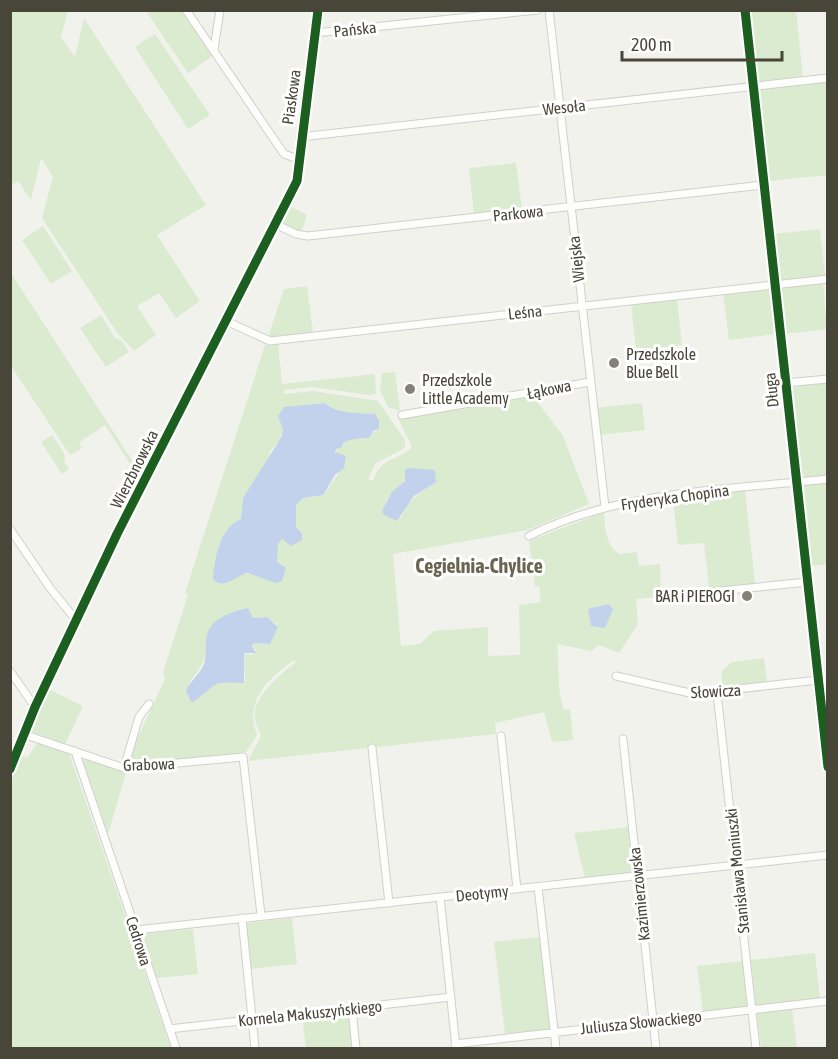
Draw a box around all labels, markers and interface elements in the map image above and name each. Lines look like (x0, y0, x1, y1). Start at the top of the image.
street label: Pańska (333, 18, 377, 40)
scale bar (622, 24, 782, 62)
text: 200 m (631, 34, 672, 55)
street label: Piaskowa (278, 68, 304, 126)
street label: Wesoła (542, 96, 586, 118)
street label: Parkowa (492, 201, 544, 225)
street label: Wiejska (565, 235, 588, 283)
street label: Leśna (507, 301, 543, 323)
place label: Przedszkole Blue Bell (626, 345, 696, 381)
marker: Przedszkole Blue Bell (607, 356, 621, 370)
place label: Przedszkole Little Academy (422, 371, 509, 408)
street label: Długa (760, 372, 783, 408)
street label: Łąkowa (525, 376, 573, 403)
marker: Przedszkole Little Academy (403, 382, 417, 396)
street label: Wierzbnowska (107, 427, 161, 511)
street label: Fryderyka Chopina (620, 480, 730, 514)
district label: Cegielnia-Chylice (415, 554, 543, 577)
place label: BAR i PIEROGI (655, 587, 735, 605)
marker: BAR i PIEROGI (740, 589, 754, 603)
street label: Słowicza (690, 681, 742, 701)
street label: Grabowa (123, 754, 175, 774)
street label: Stanisława Moniuszki (721, 808, 753, 934)
street label: Kazimierzowska (625, 846, 653, 942)
street label: Deotymy (455, 881, 510, 906)
street label: Cedrowa (123, 914, 155, 968)
street label: Kornela Makuszyńskiego (237, 996, 383, 1031)
street label: Juliusza Słowackiego (579, 1007, 703, 1038)

